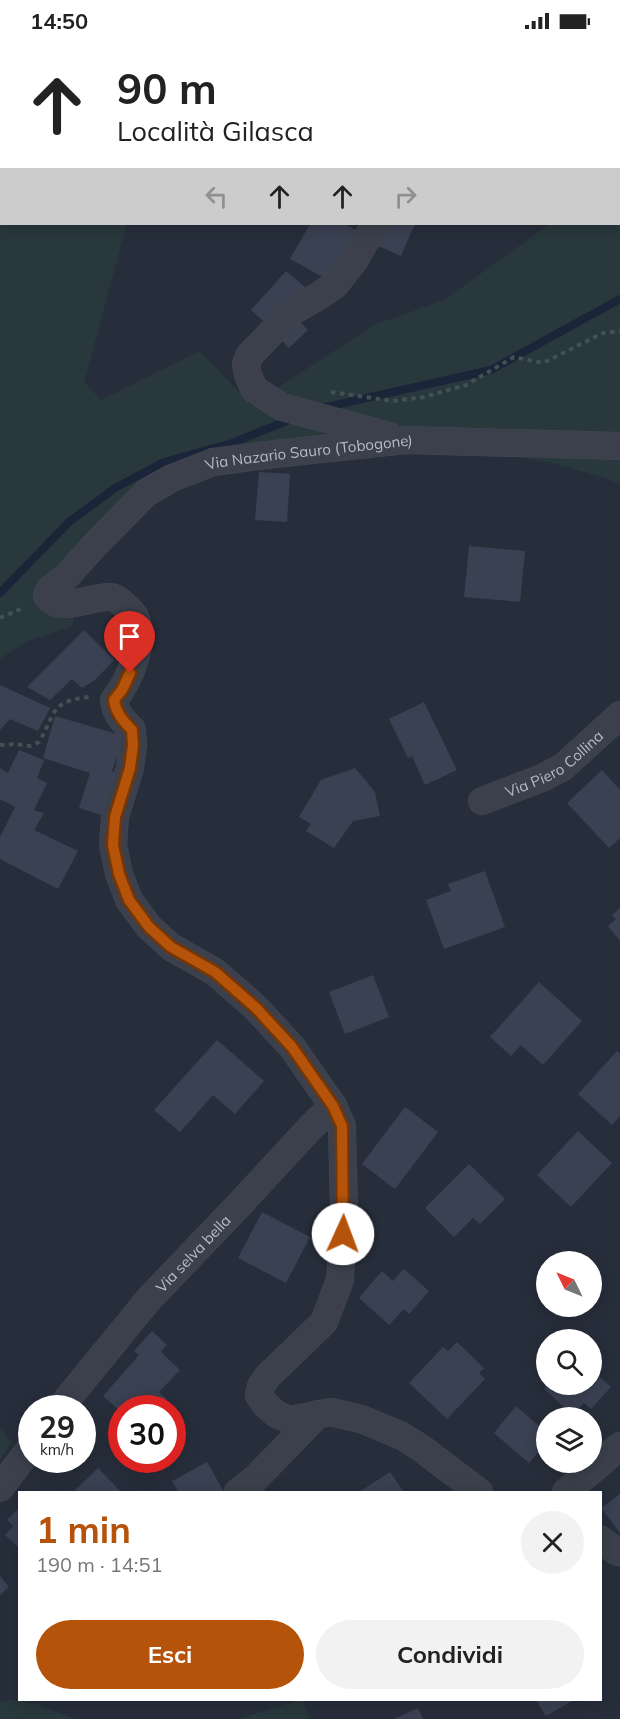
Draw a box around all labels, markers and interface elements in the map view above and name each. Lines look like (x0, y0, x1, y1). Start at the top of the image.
text: 14:50 (30, 7, 88, 35)
text: 90 m (117, 62, 217, 115)
icon: ahead (18, 66, 96, 144)
text: Località Gilasca (117, 114, 314, 148)
icon: left (200, 180, 233, 213)
icon: ahead (263, 180, 296, 213)
icon: ahead (326, 180, 359, 213)
icon: right (389, 180, 422, 213)
street label: Via Nazario Sauro (Tobogone) (202, 430, 413, 474)
pin (104, 611, 155, 673)
icon: arrive (113, 620, 146, 653)
street label: Via Piero Collina (502, 726, 607, 801)
position arrow (311, 1202, 375, 1266)
street label: Via selva bella (151, 1210, 234, 1296)
north arrow (536, 1251, 602, 1317)
map controls (536, 1251, 602, 1473)
button: search (536, 1329, 602, 1395)
speed limit sign: 30 (108, 1395, 186, 1473)
button: layers (536, 1407, 602, 1473)
text: 29 (39, 1408, 75, 1446)
text: km/h (40, 1440, 74, 1459)
text: 1 min (36, 1507, 131, 1552)
button: close (521, 1511, 584, 1574)
text: 190 m · 14:51 (36, 1552, 162, 1577)
button: Esci (36, 1620, 304, 1689)
button: Condividi (316, 1620, 584, 1689)

